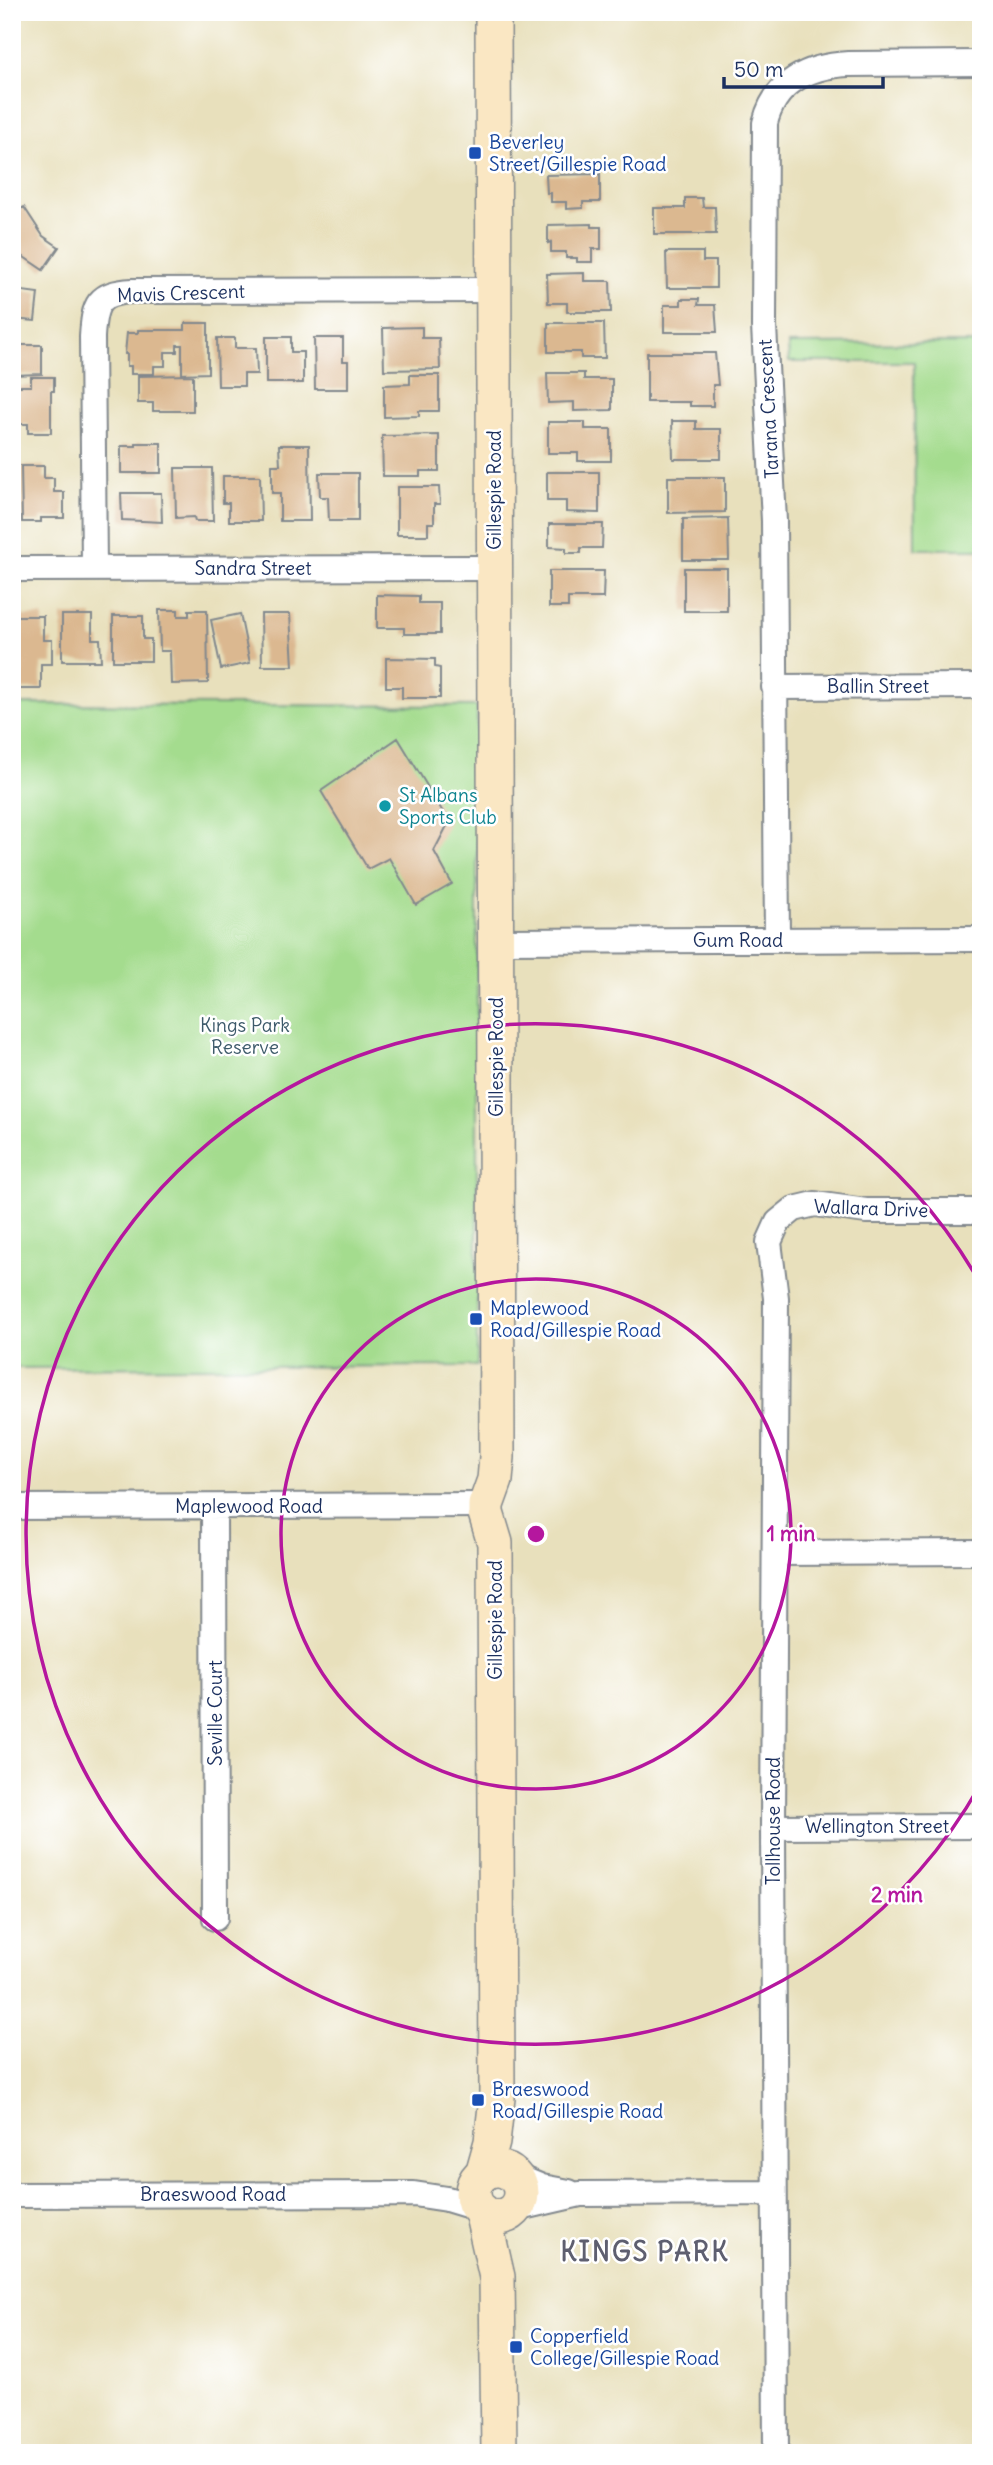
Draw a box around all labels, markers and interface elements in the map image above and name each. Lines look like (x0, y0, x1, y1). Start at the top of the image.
scale bar (724, 46, 883, 90)
text: 50 m (734, 56, 783, 83)
place label: Beverley Street/Gillespie Road (489, 130, 666, 176)
marker: Beverley Street/Gillespie Road (467, 145, 483, 161)
street label: Mavis Crescent (117, 279, 245, 307)
street label: Tarana Crescent (752, 339, 784, 479)
street label: Gillespie Road (482, 430, 506, 550)
street label: Sandra Street (194, 556, 312, 580)
street label: Ballin Street (827, 674, 929, 698)
place label: St Albans Sports Club (399, 783, 497, 829)
marker: St Albans Sports Club (377, 798, 393, 814)
street label: Gum Road (693, 928, 783, 952)
street label: Gillespie Road (484, 997, 508, 1117)
park label: Kings Park Reserve (200, 1013, 290, 1059)
street label: Wallara Drive (813, 1194, 929, 1222)
place label: Maplewood Road/Gillespie Road (490, 1296, 661, 1342)
marker: Maplewood Road/Gillespie Road (468, 1311, 484, 1327)
street label: Maplewood Road (175, 1494, 323, 1518)
text: 1 min (767, 1520, 815, 1547)
centre of rings (524, 1522, 548, 1546)
street label: Gillespie Road (483, 1560, 507, 1680)
street label: Seville Court (203, 1660, 227, 1766)
street label: Tollhouse Road (761, 1757, 785, 1885)
street label: Wellington Street (805, 1814, 949, 1838)
text: 2 min (871, 1881, 923, 1908)
place label: Braeswood Road/Gillespie Road (492, 2077, 663, 2123)
marker: Braeswood Road/Gillespie Road (470, 2092, 486, 2108)
street label: Braeswood Road (140, 2182, 286, 2206)
district label: KINGS PARK (561, 2235, 729, 2268)
place label: Copperfield College/Gillespie Road (530, 2324, 719, 2370)
marker: Copperfield College/Gillespie Road (508, 2339, 524, 2355)

